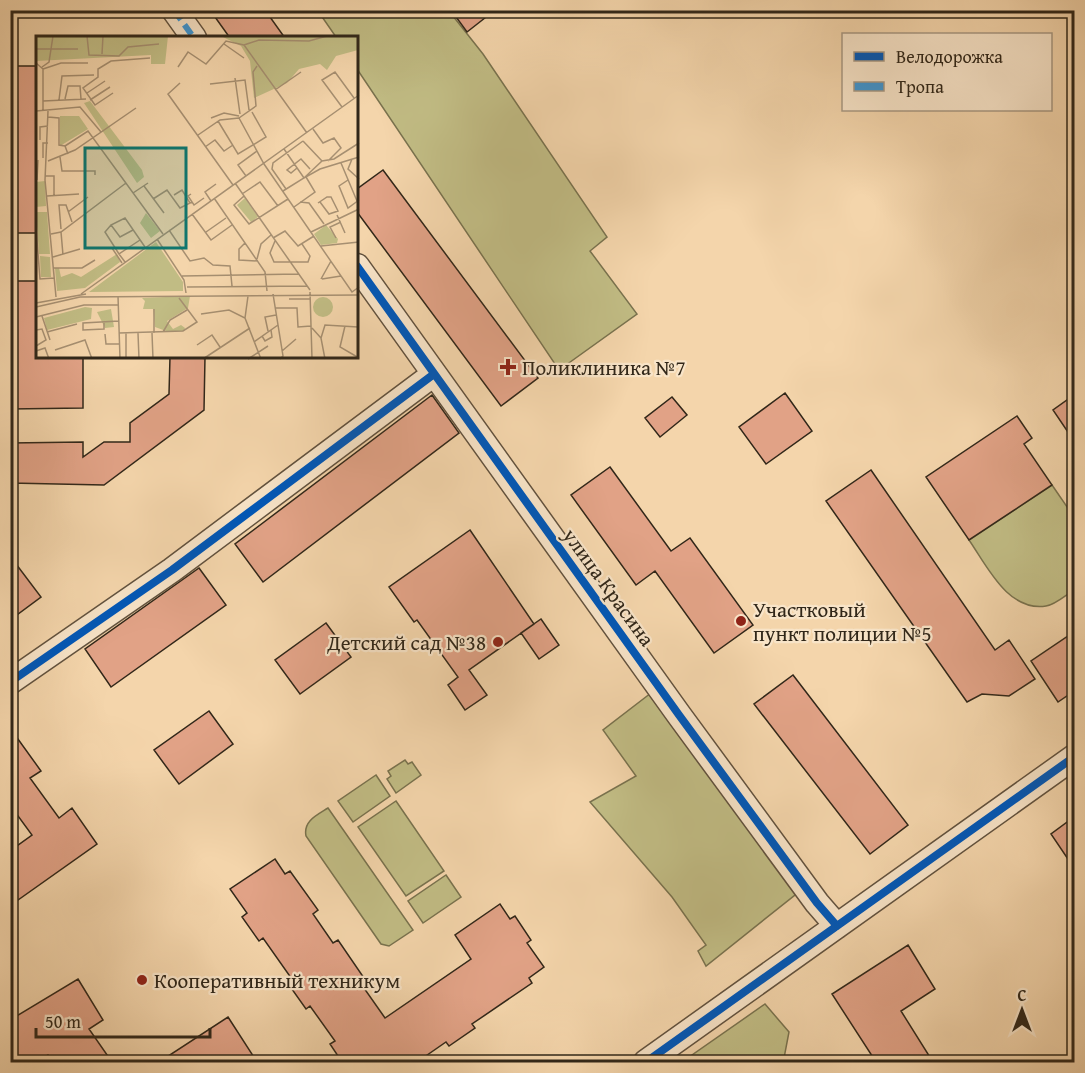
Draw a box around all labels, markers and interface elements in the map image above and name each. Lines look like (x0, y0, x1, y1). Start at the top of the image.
legend (842, 33, 1052, 111)
inset map (36, 36, 358, 358)
text: Велодорожка (896, 43, 1003, 70)
text: Тропа (896, 73, 944, 100)
place label: Поликлиника №7 (522, 352, 686, 383)
marker: Поликлиника №7 (499, 358, 517, 376)
street label: улица Красина (555, 521, 663, 653)
place label: Участковый пункт полиции №5 (753, 594, 932, 649)
marker: Участковый пункт полиции №5 (734, 614, 748, 628)
place label: Детский сад №38 (326, 627, 486, 658)
marker: Детский сад №38 (491, 635, 505, 649)
place label: Кооперативный техникум (154, 965, 400, 996)
marker: Кооперативный техникум (135, 973, 149, 987)
north arrow (992, 980, 1052, 1040)
text: С (1017, 983, 1027, 1007)
scale bar (36, 1001, 210, 1039)
text: 50 m (45, 1008, 81, 1035)

